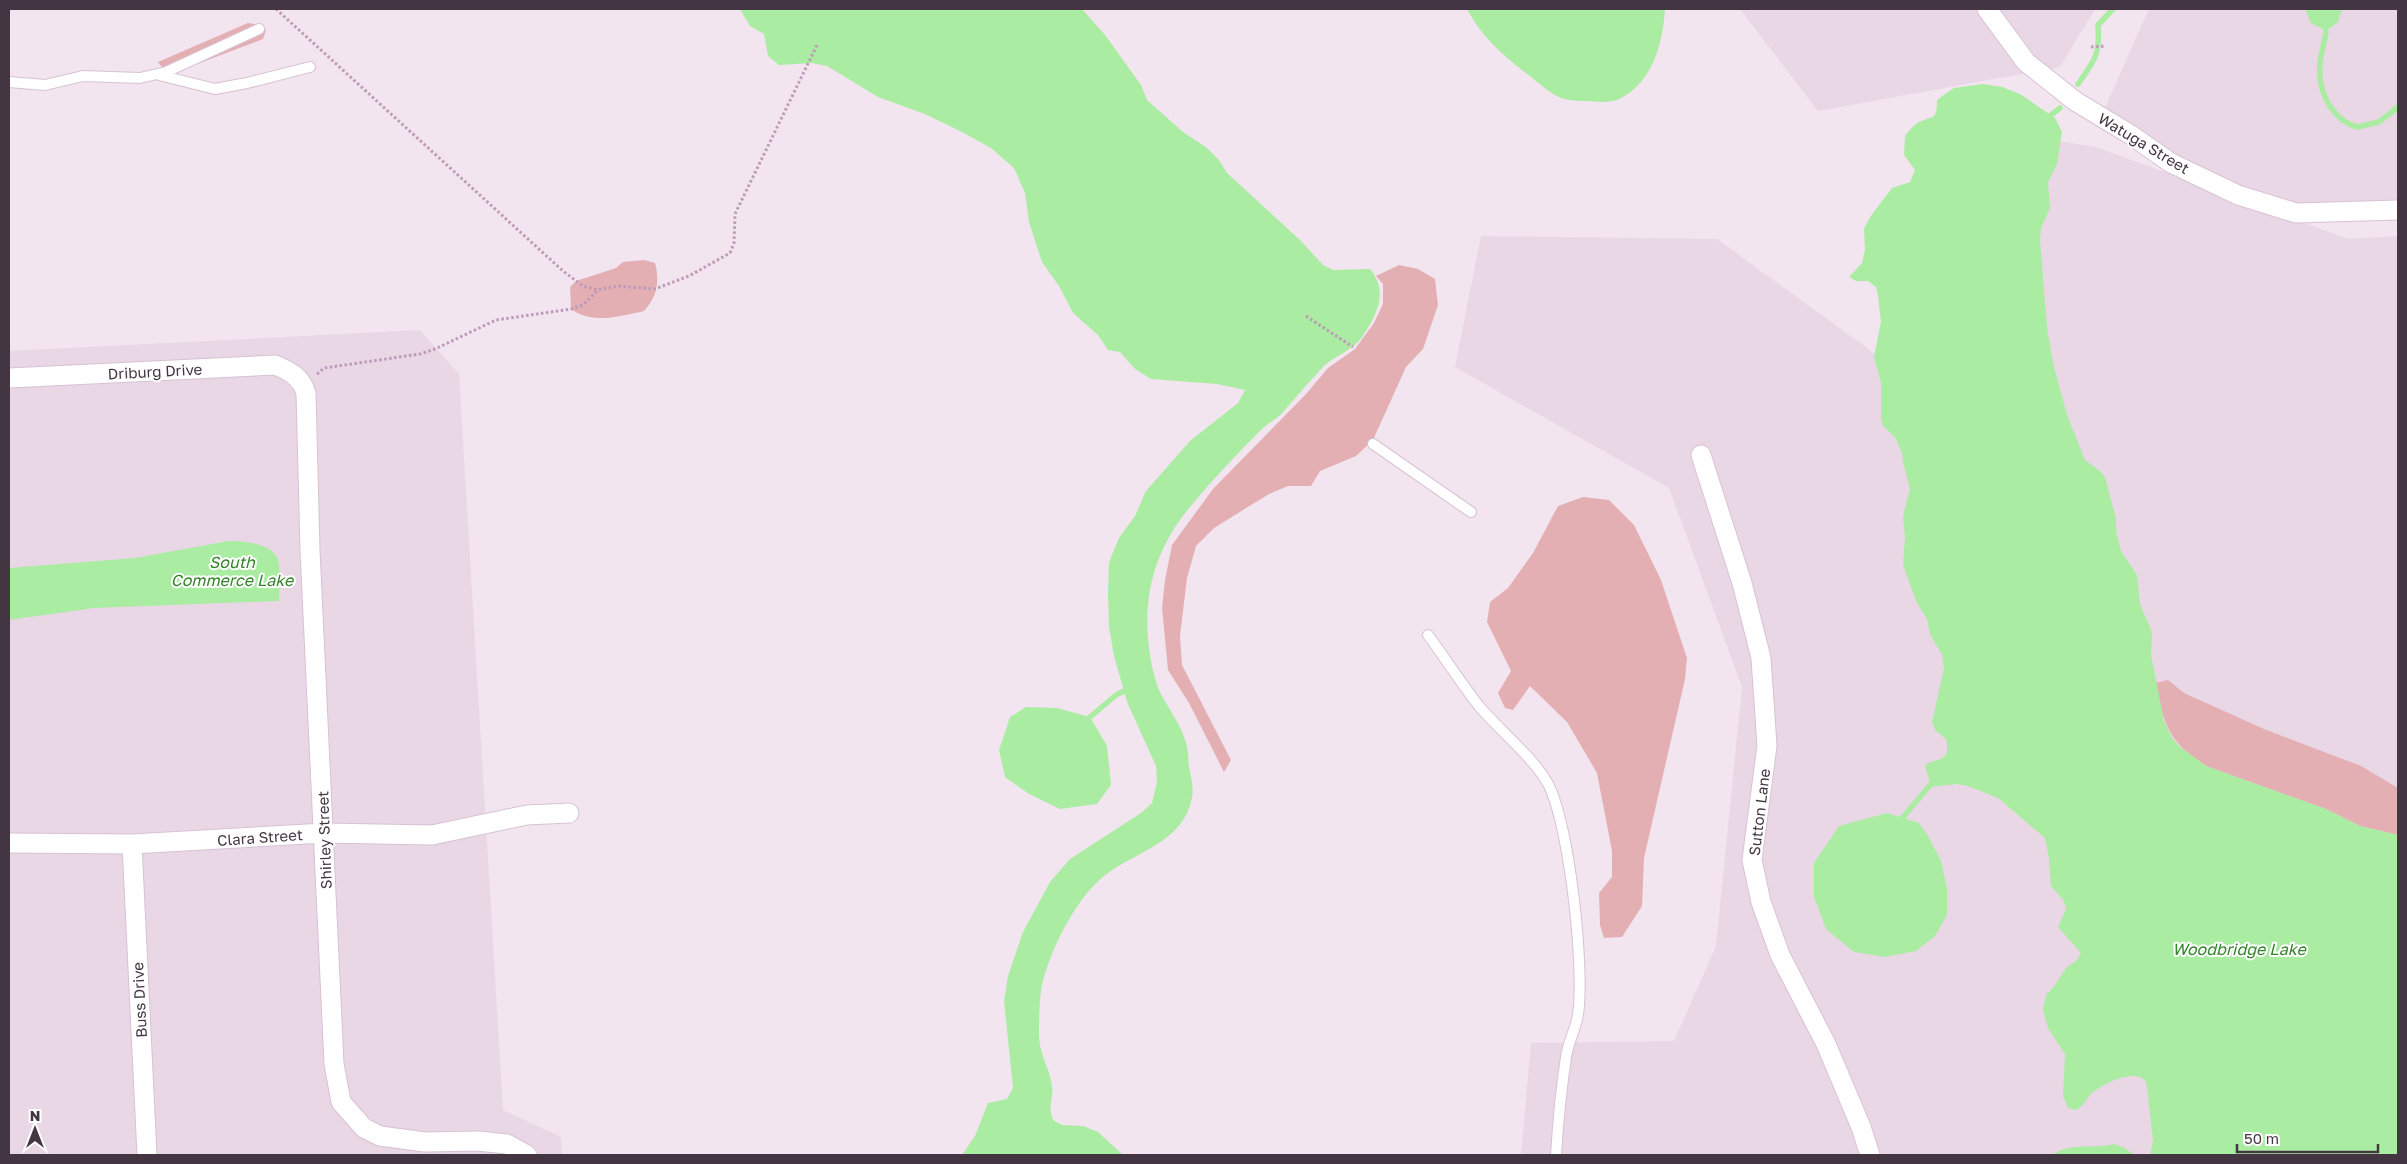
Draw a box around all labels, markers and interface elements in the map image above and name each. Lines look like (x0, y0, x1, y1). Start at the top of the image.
street label: Watuga Street (2095, 109, 2193, 177)
street label: Driburg Drive (107, 360, 203, 382)
water label: South Commerce Lake (171, 552, 295, 590)
street label: Sutton Lane (1745, 767, 1773, 857)
street label: Shirley Street (313, 791, 335, 889)
street label: Clara Street (217, 825, 303, 849)
water label: Woodbridge Lake (2172, 939, 2307, 959)
street label: Buss Drive (128, 961, 150, 1038)
north arrow (10, 1104, 60, 1154)
text: N (30, 1107, 40, 1124)
scale bar (2237, 1122, 2378, 1154)
text: 50 m (2244, 1129, 2279, 1147)

